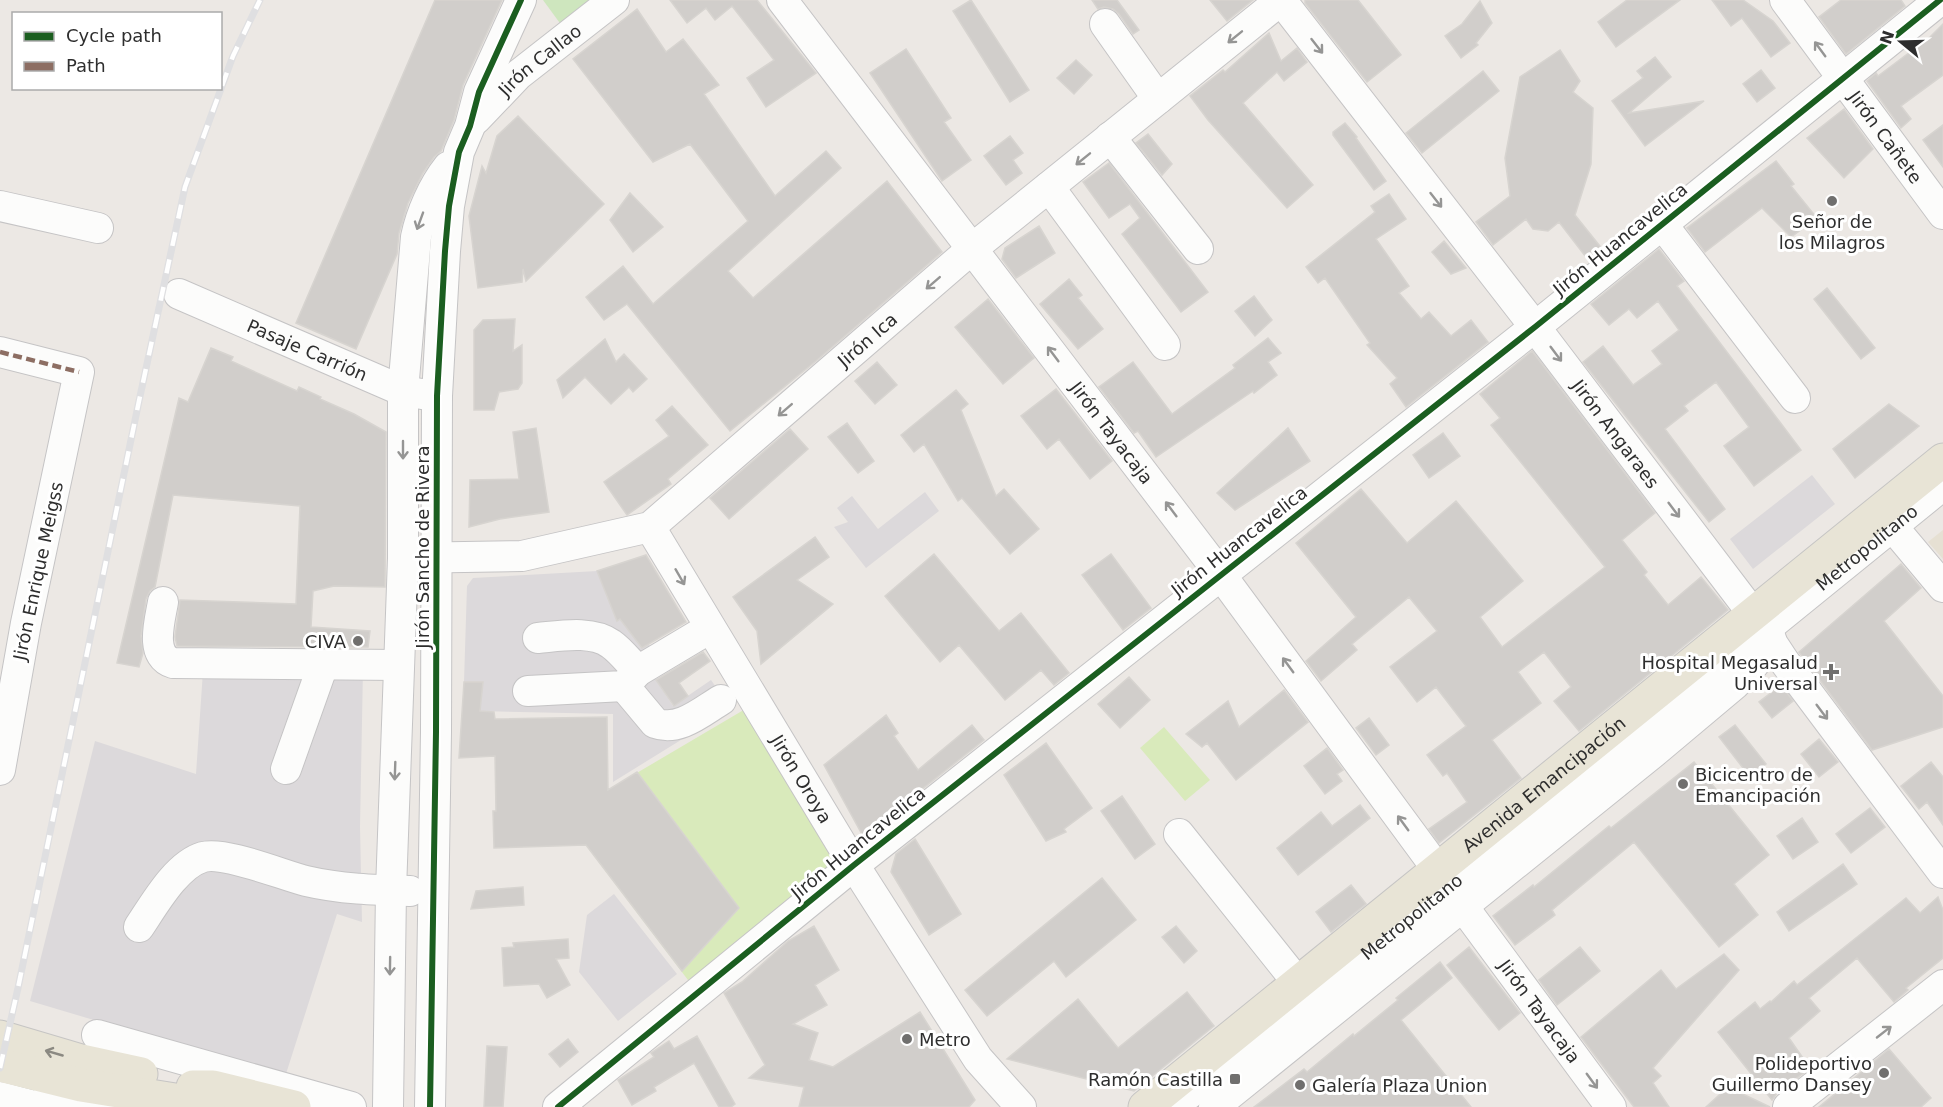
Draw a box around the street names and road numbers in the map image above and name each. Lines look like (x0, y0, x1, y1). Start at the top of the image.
street label: Jirón Callao (493, 19, 585, 101)
street label: Jirón Cañete (1844, 86, 1927, 187)
street label: Jirón Huancavelica (1548, 178, 1691, 300)
street label: Jirón Ica (832, 308, 901, 372)
street label: Pasaje Carrión (244, 314, 371, 385)
street label: Jirón Angaraes (1568, 374, 1664, 492)
street label: Jirón Tayacaja (1066, 376, 1158, 488)
street label: Jirón Sancho de Rivera (412, 445, 433, 650)
street label: Jirón Enrique Meigss (9, 480, 67, 663)
street label: Jirón Huancavelica (1166, 481, 1311, 601)
street label: Metropolitano (1811, 500, 1921, 595)
street label: Avenida Emancipación (1458, 712, 1629, 856)
street label: Jirón Oroya (767, 730, 837, 827)
street label: Jirón Huancavelica (786, 782, 929, 904)
street label: Metropolitano (1356, 869, 1466, 964)
street label: Jirón Tayacaja (1494, 954, 1585, 1067)

